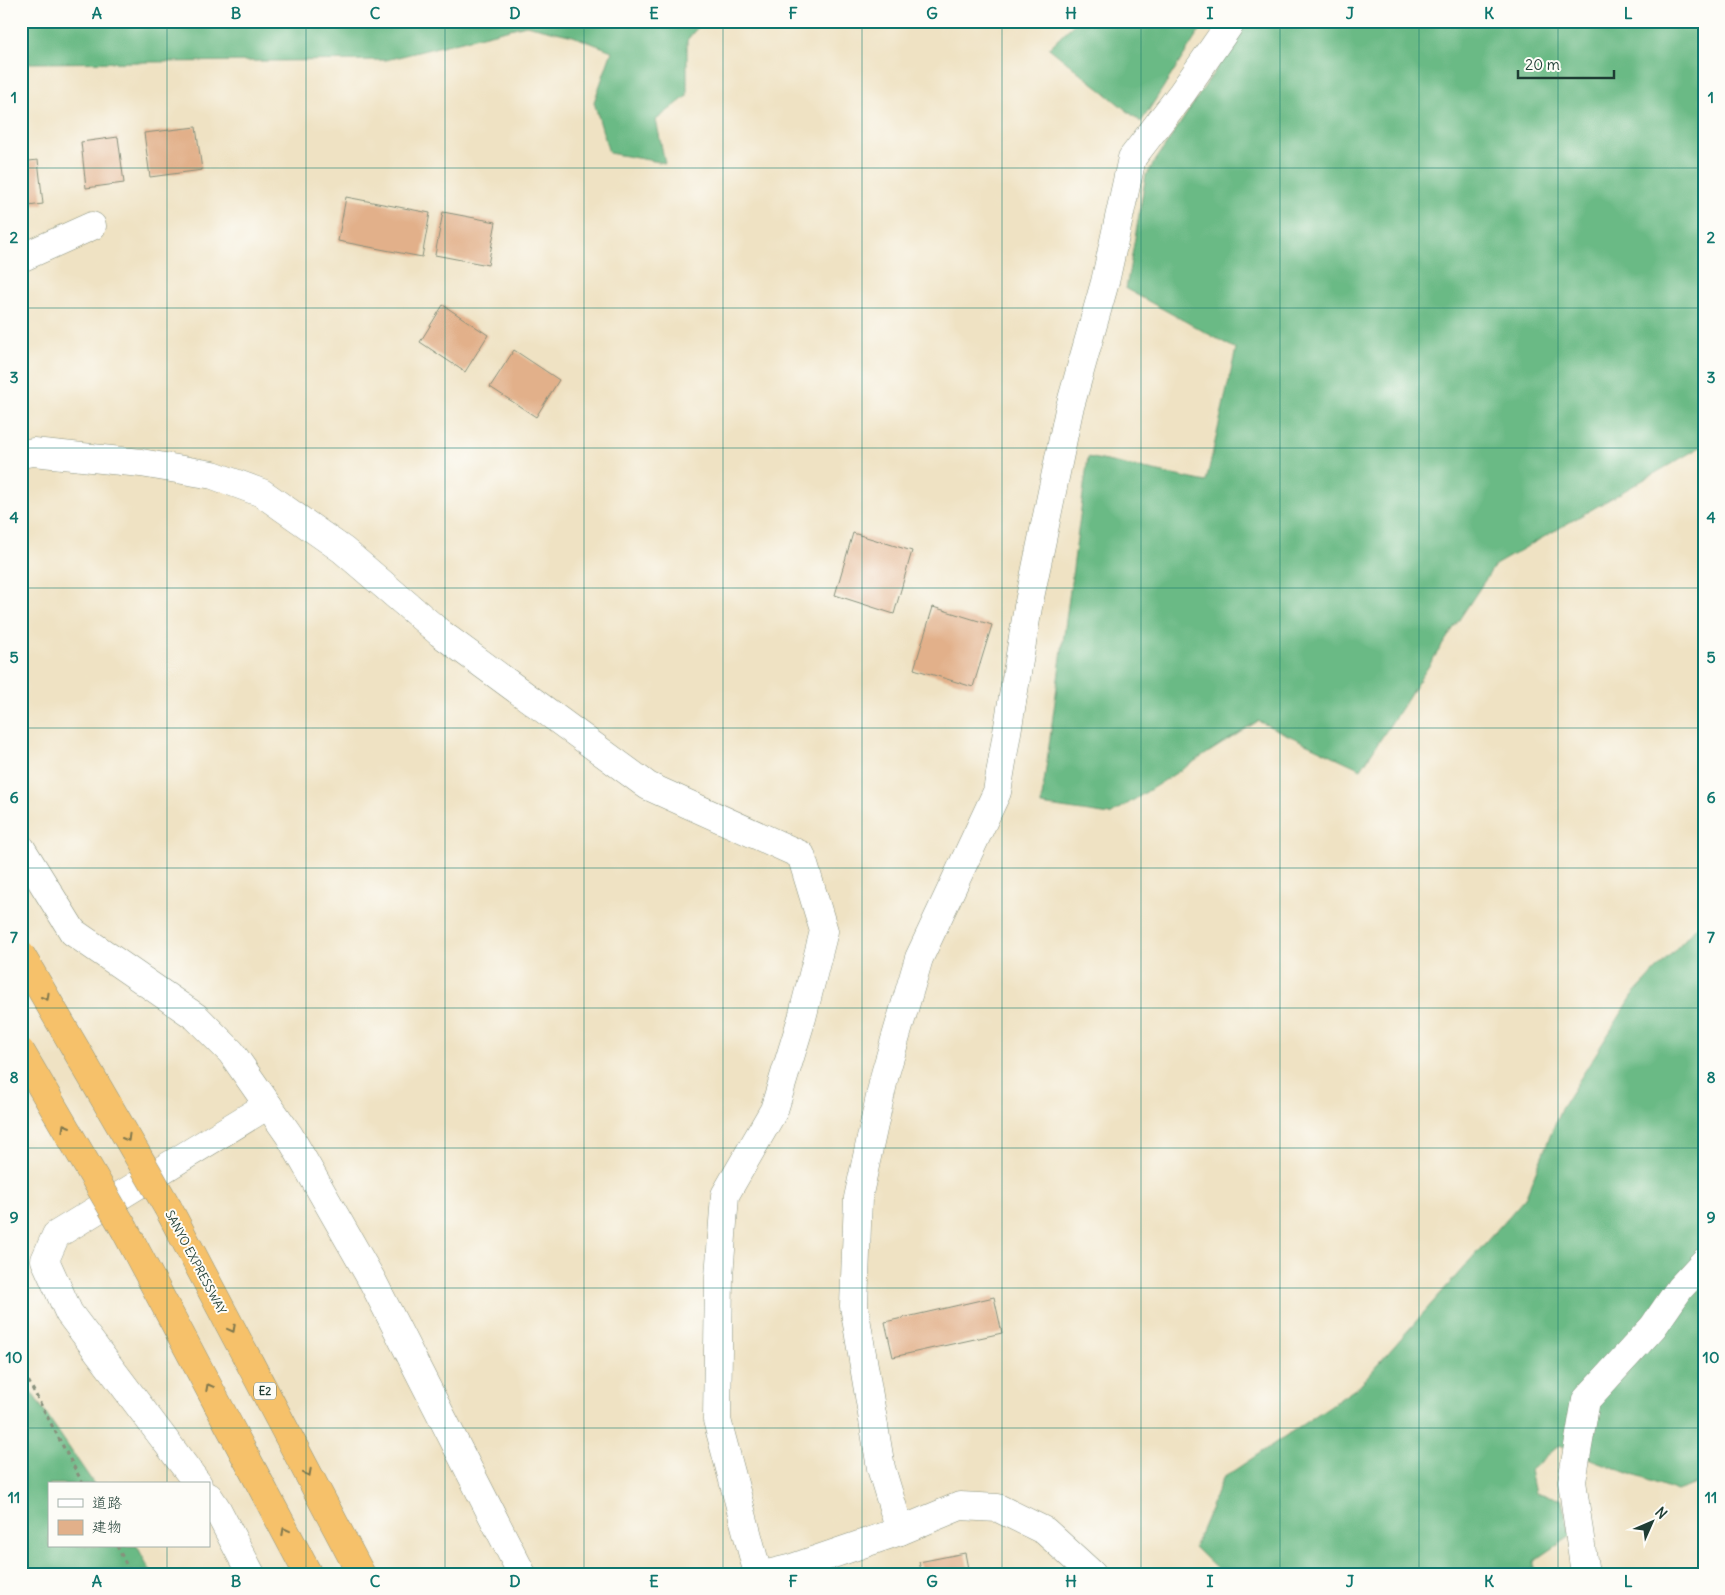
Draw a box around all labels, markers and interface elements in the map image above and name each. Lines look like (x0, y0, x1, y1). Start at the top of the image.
text: A (92, 3, 102, 23)
text: B (231, 3, 242, 23)
text: C (370, 3, 381, 23)
text: D (509, 3, 521, 23)
text: E (649, 3, 659, 23)
text: F (788, 3, 798, 23)
text: G (926, 3, 938, 23)
text: H (1065, 3, 1077, 23)
text: I (1207, 3, 1214, 23)
text: J (1346, 3, 1355, 23)
text: K (1484, 3, 1494, 23)
text: L (1624, 3, 1633, 23)
scale bar (1518, 48, 1614, 80)
text: 20 m (1525, 55, 1560, 74)
text: 1 (11, 87, 17, 107)
text: 1 (1708, 87, 1714, 107)
text: 2 (10, 227, 19, 247)
text: 2 (1707, 227, 1716, 247)
text: 3 (9, 367, 19, 387)
text: 3 (1706, 367, 1716, 387)
text: 4 (9, 507, 19, 527)
text: 4 (1706, 507, 1716, 527)
text: 5 (9, 647, 19, 667)
text: 5 (1706, 647, 1716, 667)
text: 6 (9, 787, 19, 807)
text: 6 (1706, 787, 1716, 807)
text: 7 (10, 927, 18, 947)
text: 7 (1707, 927, 1715, 947)
one-way arrow (39, 992, 49, 1001)
text: 8 (9, 1067, 19, 1087)
text: 8 (1706, 1067, 1716, 1087)
one-way arrow (61, 1123, 71, 1132)
one-way arrow (121, 1132, 131, 1141)
text: 9 (9, 1207, 19, 1227)
text: 9 (1706, 1207, 1716, 1227)
street label: SANYO EXPRESSWAY (162, 1208, 230, 1317)
one-way arrow (226, 1324, 236, 1333)
text: 10 (6, 1347, 22, 1367)
text: 10 (1703, 1347, 1719, 1367)
road number: E2 (254, 1382, 276, 1400)
one-way arrow (205, 1384, 215, 1393)
one-way arrow (302, 1467, 312, 1476)
legend (48, 1482, 210, 1548)
text: 11 (8, 1487, 20, 1507)
text: 11 (1705, 1487, 1717, 1507)
text: 道路 (92, 1493, 122, 1512)
north arrow (1628, 1498, 1678, 1548)
text: N (1651, 1503, 1671, 1523)
text: 建物 (92, 1517, 122, 1536)
one-way arrow (281, 1527, 291, 1536)
text: A (92, 1571, 102, 1591)
text: B (231, 1571, 242, 1591)
text: C (370, 1571, 381, 1591)
text: D (509, 1571, 521, 1591)
text: E (649, 1571, 659, 1591)
text: F (788, 1571, 798, 1591)
text: G (926, 1571, 938, 1591)
text: H (1065, 1571, 1077, 1591)
text: I (1207, 1571, 1214, 1591)
text: J (1346, 1571, 1355, 1591)
text: K (1484, 1571, 1494, 1591)
text: L (1624, 1571, 1633, 1591)

